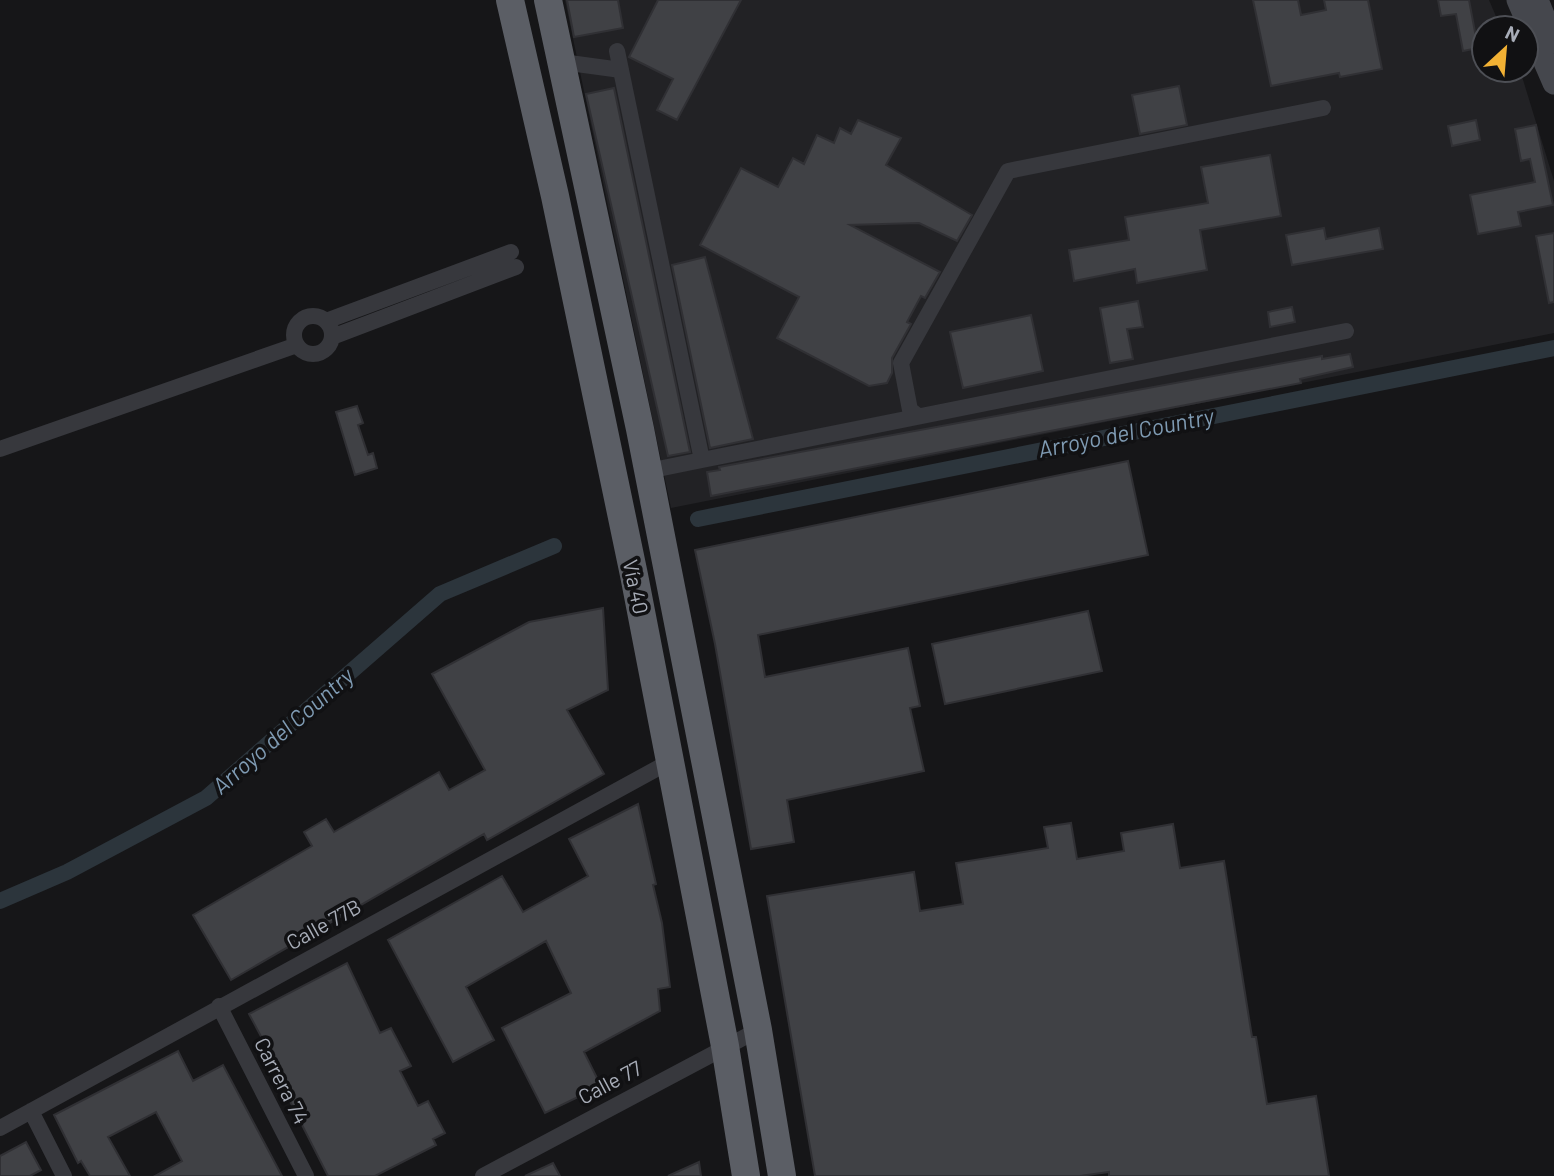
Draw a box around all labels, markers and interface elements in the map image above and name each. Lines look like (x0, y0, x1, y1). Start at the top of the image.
north arrow (1470, 14, 1540, 84)
text: N (1502, 20, 1523, 46)
water label: Arroyo del Country (1036, 401, 1217, 463)
street label: Vía 40 (619, 557, 654, 616)
water label: Arroyo del Country (206, 661, 359, 799)
street label: Calle 77B (282, 893, 365, 954)
street label: Carrera 74 (250, 1033, 315, 1128)
street label: Calle 77 (573, 1055, 645, 1109)

